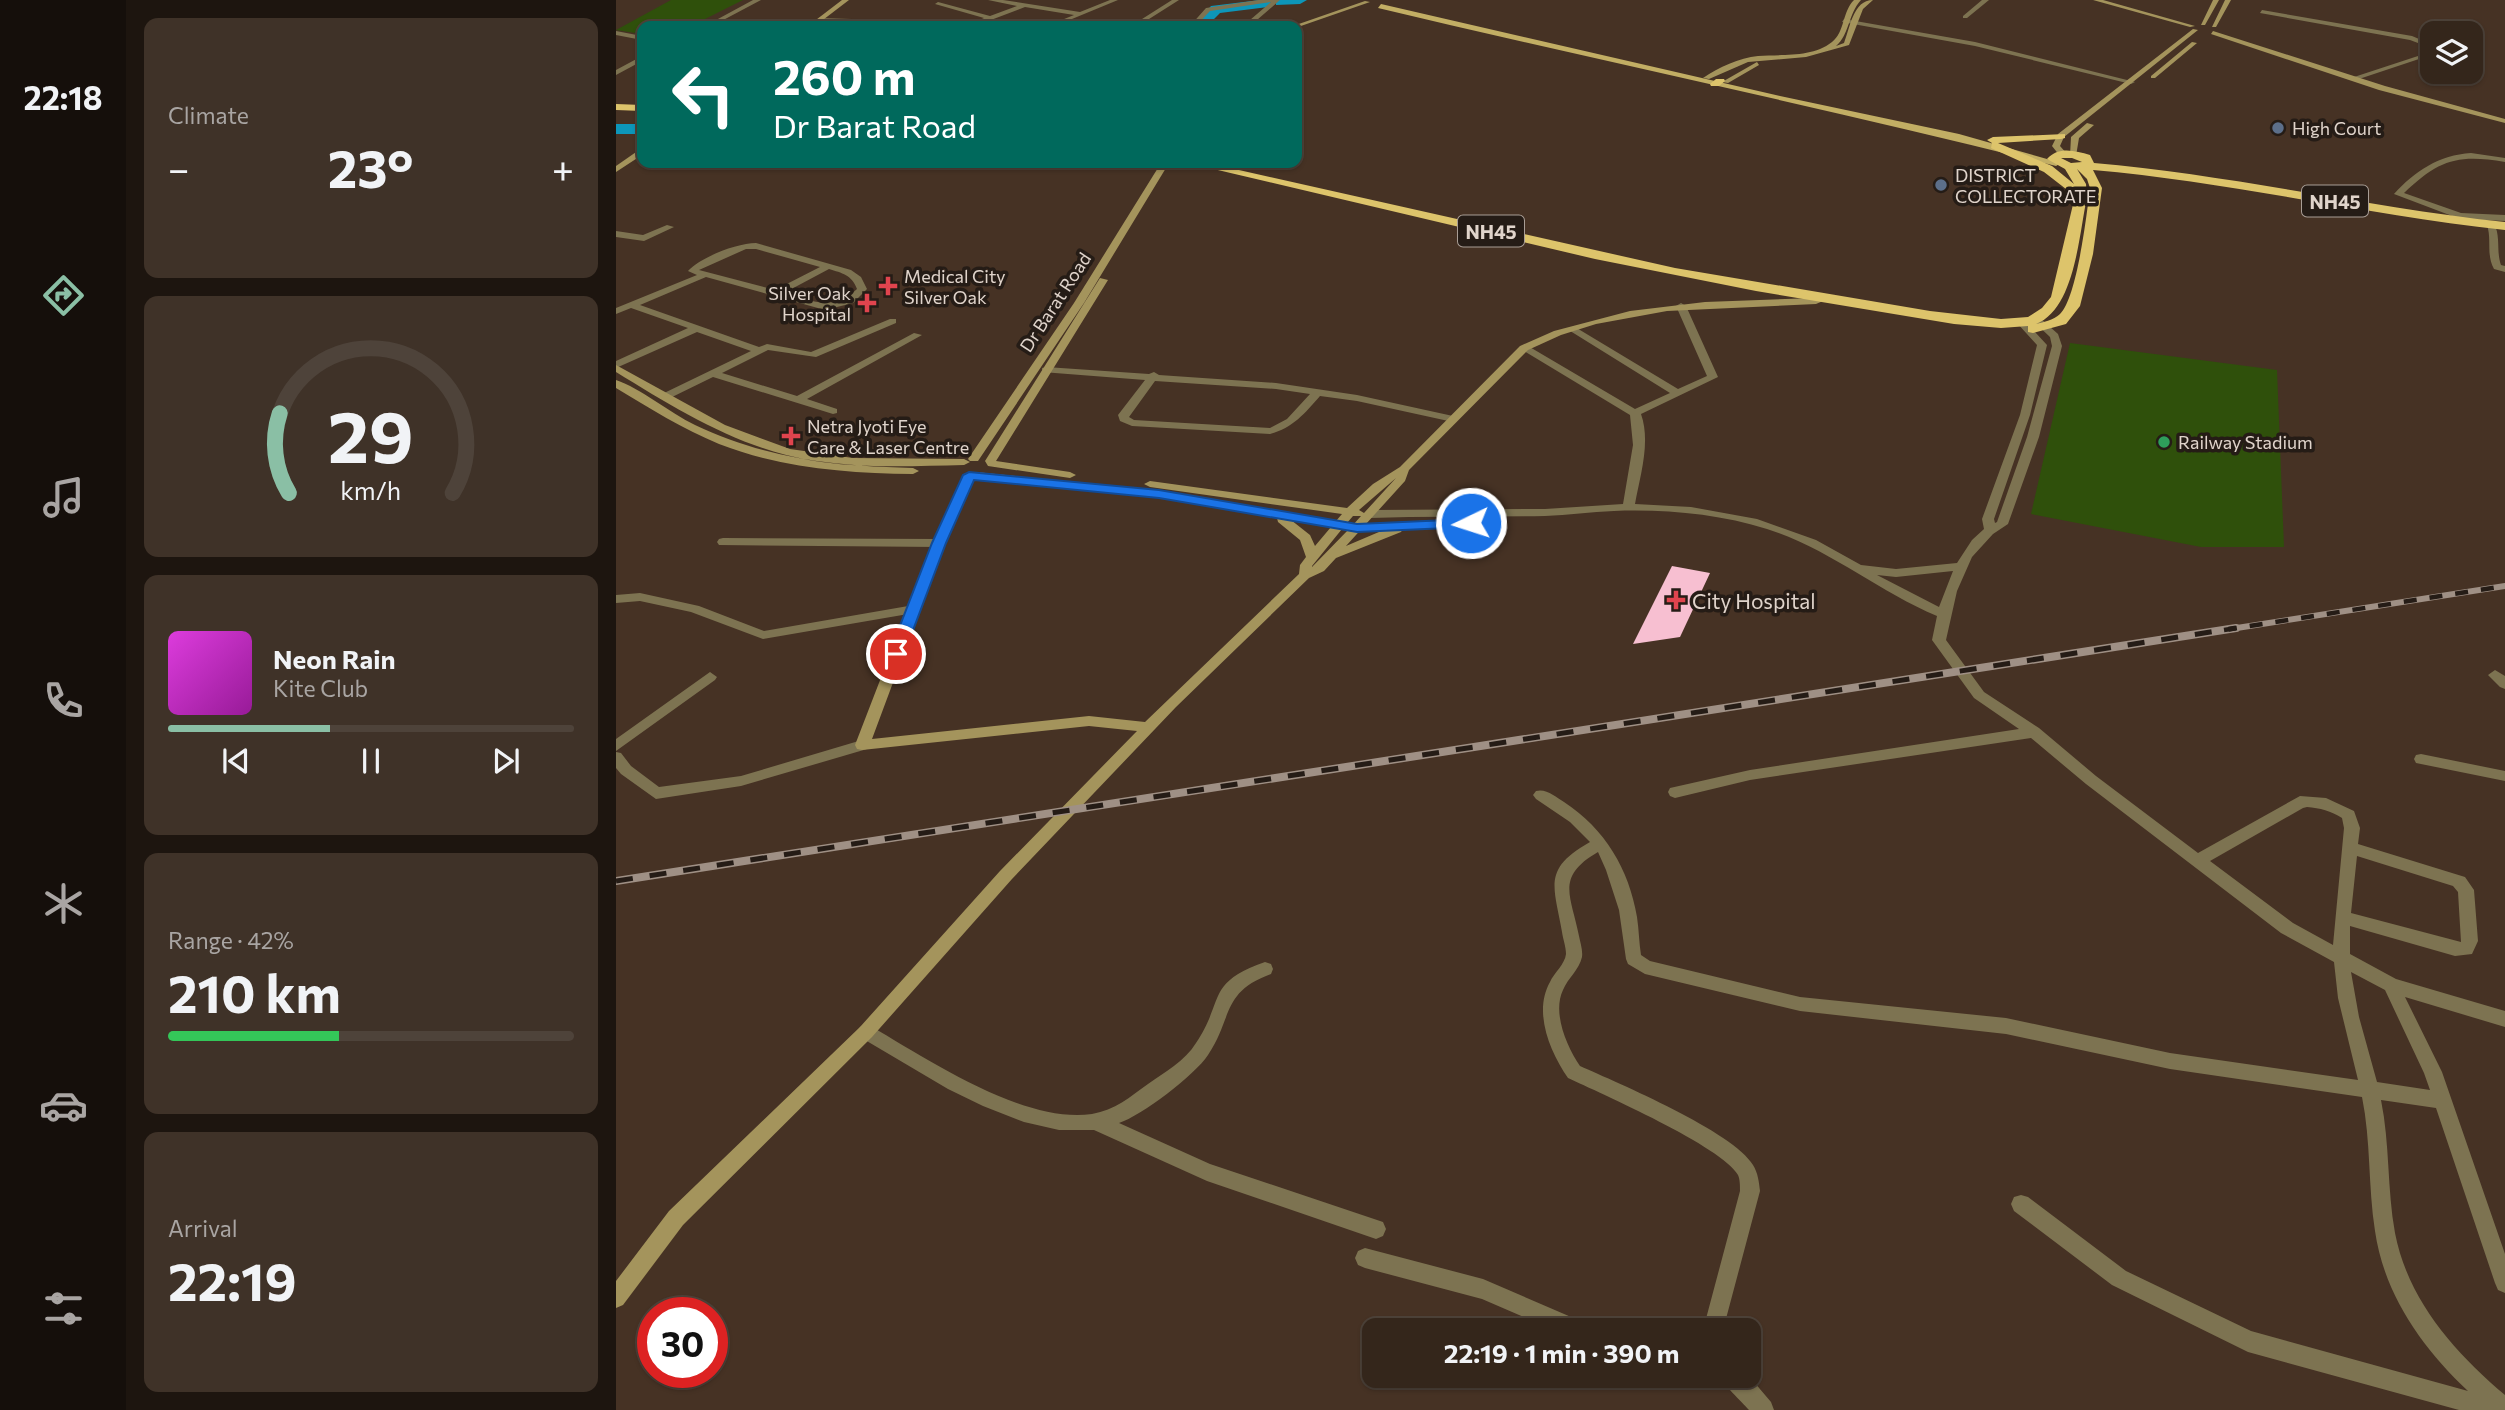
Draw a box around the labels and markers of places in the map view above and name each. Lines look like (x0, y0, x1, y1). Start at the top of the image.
place label: High Court (2292, 117, 2381, 139)
marker: High Court (2270, 120, 2286, 136)
place label: DISTRICT COLLECTORATE (1955, 164, 2096, 207)
marker: DISTRICT COLLECTORATE (1933, 177, 1949, 193)
place label: Medical City Silver Oak (904, 265, 1006, 308)
marker: Medical City Silver Oak (878, 276, 898, 296)
place label: Silver Oak Hospital (768, 282, 851, 325)
marker: Silver Oak Hospital (857, 293, 877, 313)
place label: Netra Jyoti Eye Care & Laser Centre (807, 415, 969, 458)
marker: Netra Jyoti Eye Care & Laser Centre (781, 426, 801, 446)
place label: Railway Stadium (2178, 431, 2313, 453)
marker: Railway Stadium (2156, 434, 2172, 450)
place label: City Hospital (1692, 588, 1816, 613)
marker: City Hospital (1666, 590, 1686, 610)
pin (866, 624, 926, 684)

